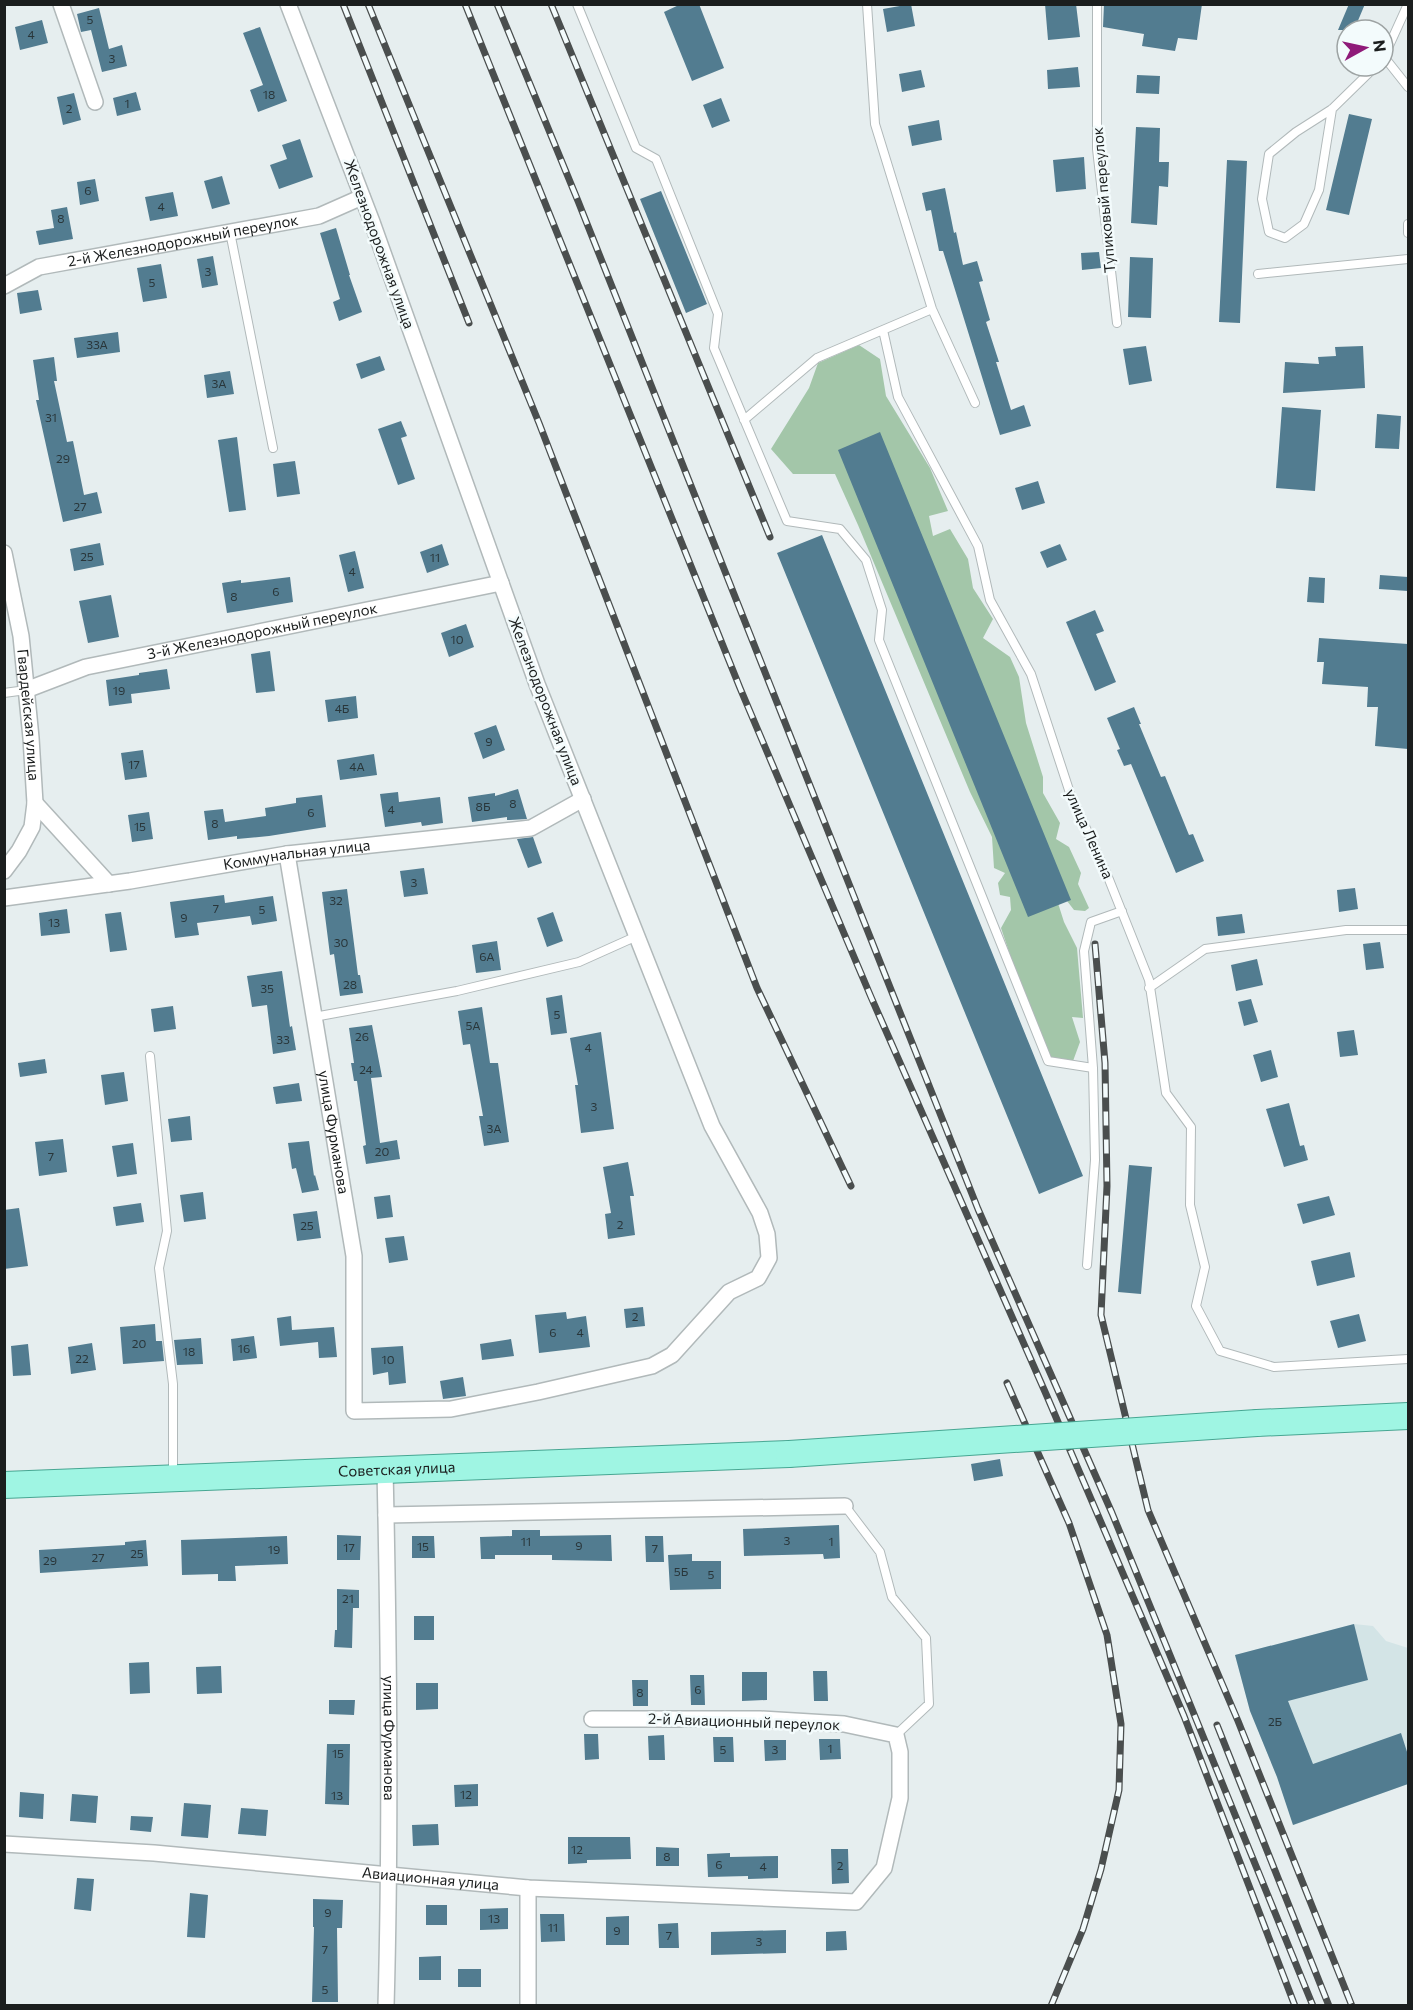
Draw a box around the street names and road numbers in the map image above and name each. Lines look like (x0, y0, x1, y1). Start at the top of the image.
street label: Тупиковый переулок (1088, 126, 1118, 274)
street label: Железнодорожная улица (341, 156, 419, 331)
street label: 2-й Железнодорожный переулок (66, 210, 299, 270)
street label: 3-й Железнодорожный переулок (145, 598, 379, 662)
street label: Железнодорожная улица (505, 614, 586, 788)
street label: Гвардейская улица (14, 648, 44, 781)
street label: улица Ленина (1062, 786, 1118, 881)
street label: Коммунальная улица (222, 835, 371, 873)
street label: улица Фурманова (315, 1069, 354, 1195)
street label: Советская улица (338, 1457, 456, 1480)
street label: улица Фурманова (380, 1675, 399, 1800)
street label: 2-й Авиационный переулок (648, 1709, 840, 1733)
street label: Авиационная улица (361, 1863, 500, 1893)

